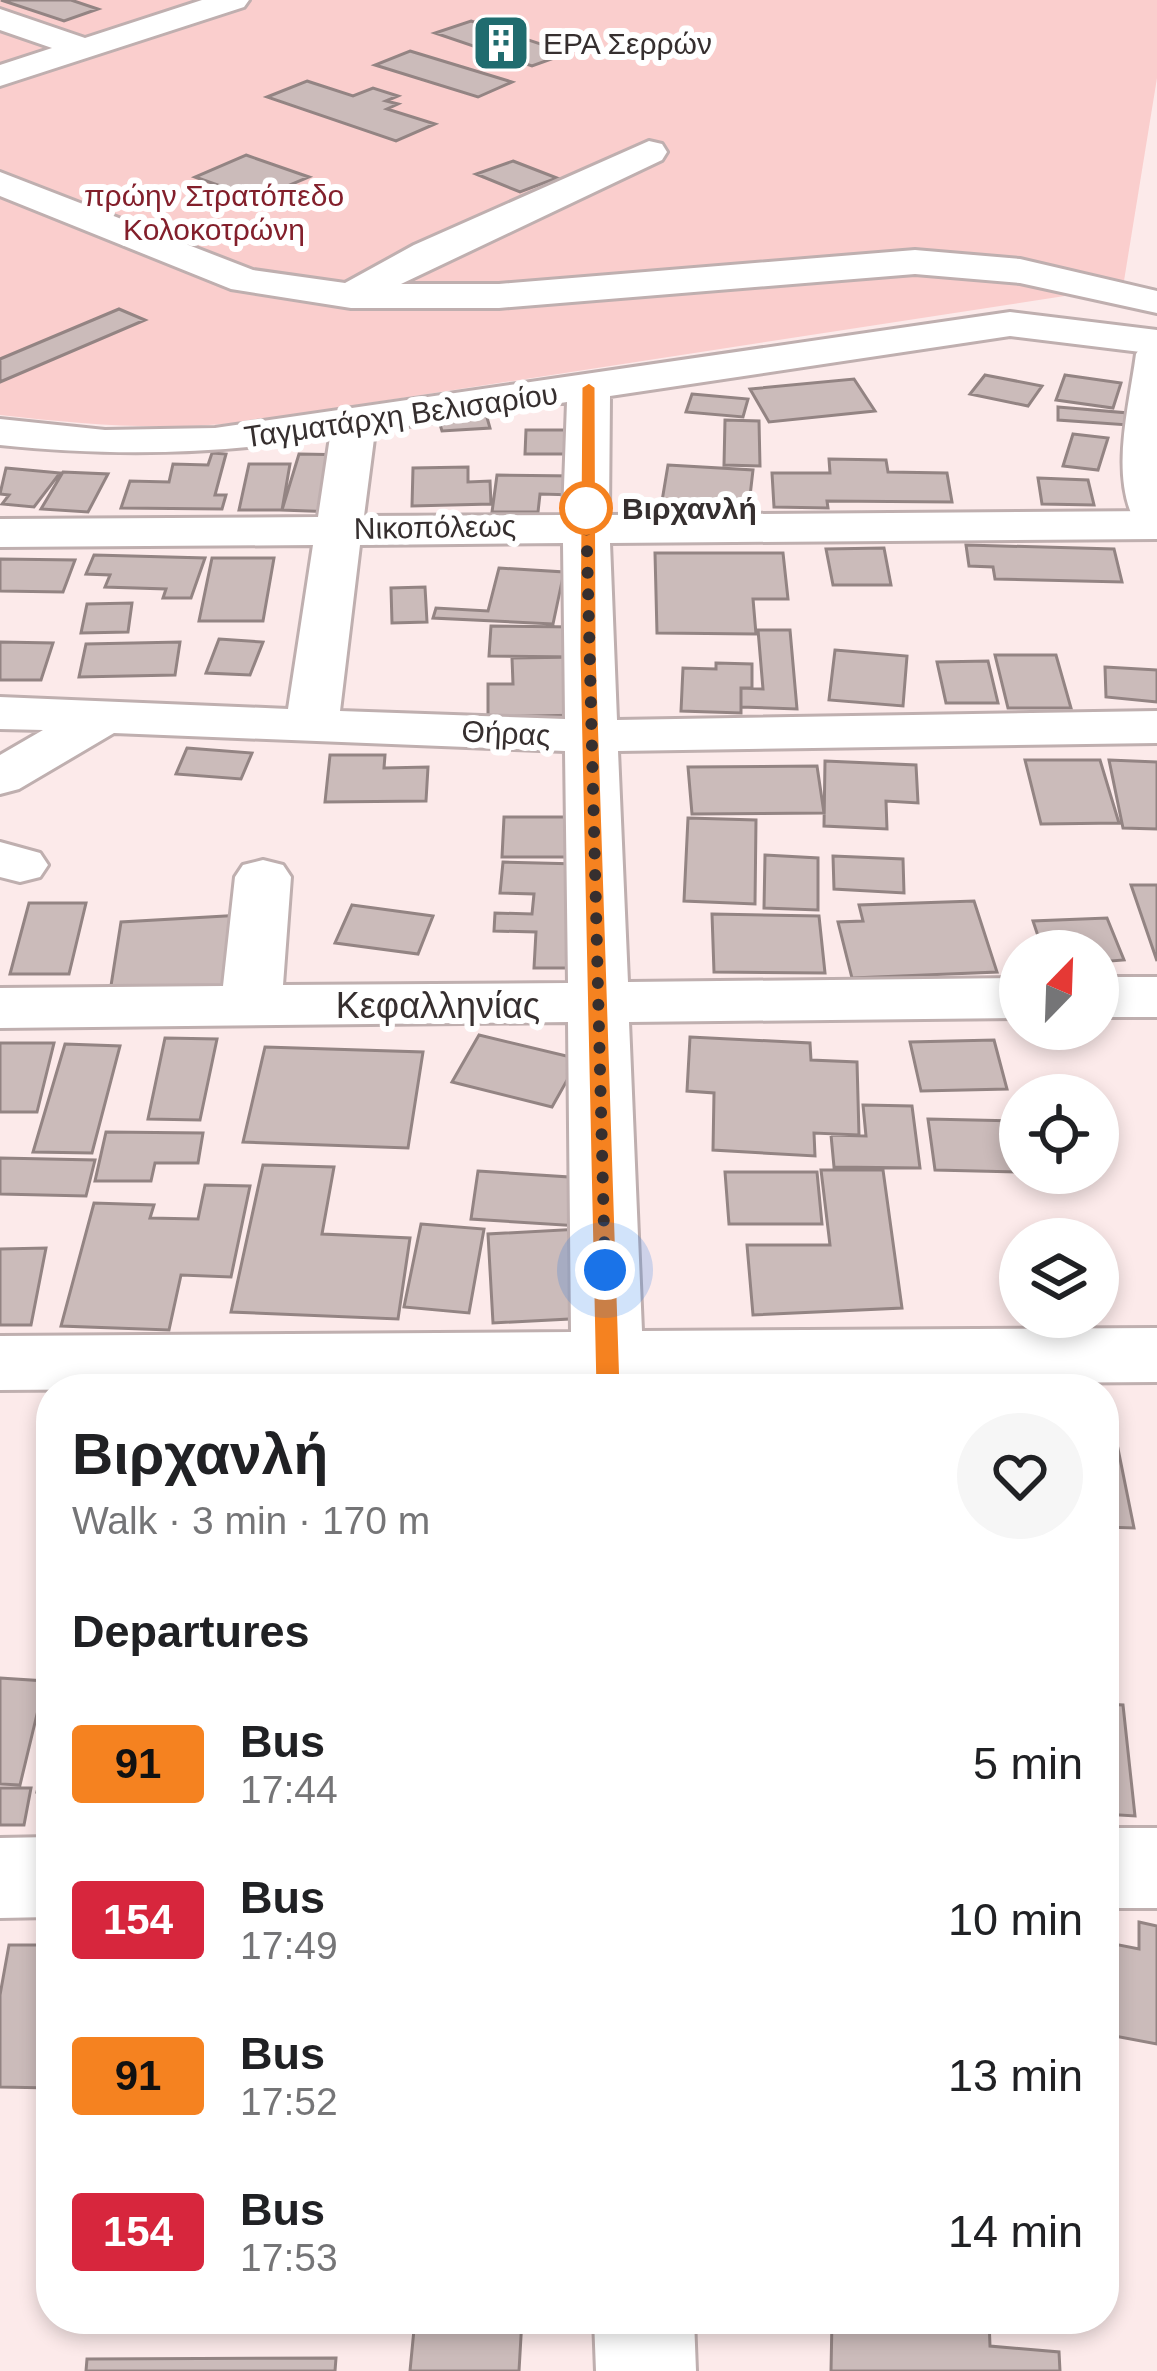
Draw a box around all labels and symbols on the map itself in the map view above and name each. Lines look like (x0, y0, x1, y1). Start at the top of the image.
building icon: ΕΡΑ Σερρών (470, 12, 532, 74)
place label: ΕΡΑ Σερρών (543, 27, 712, 60)
park label: πρώην Στρατόπεδο Κολοκοτρώνη (84, 179, 344, 246)
street label: Ταγματάρχη Βελισαρίου (242, 377, 560, 453)
marker: Βιρχανλή (561, 483, 611, 533)
place label: Βιρχανλή (622, 492, 757, 525)
street label: Νικοπόλεως (354, 509, 516, 545)
street label: Θήρας (461, 714, 551, 752)
north arrow (999, 930, 1119, 1050)
street label: Κεφαλληνίας (336, 985, 540, 1026)
your location (575, 1240, 635, 1300)

